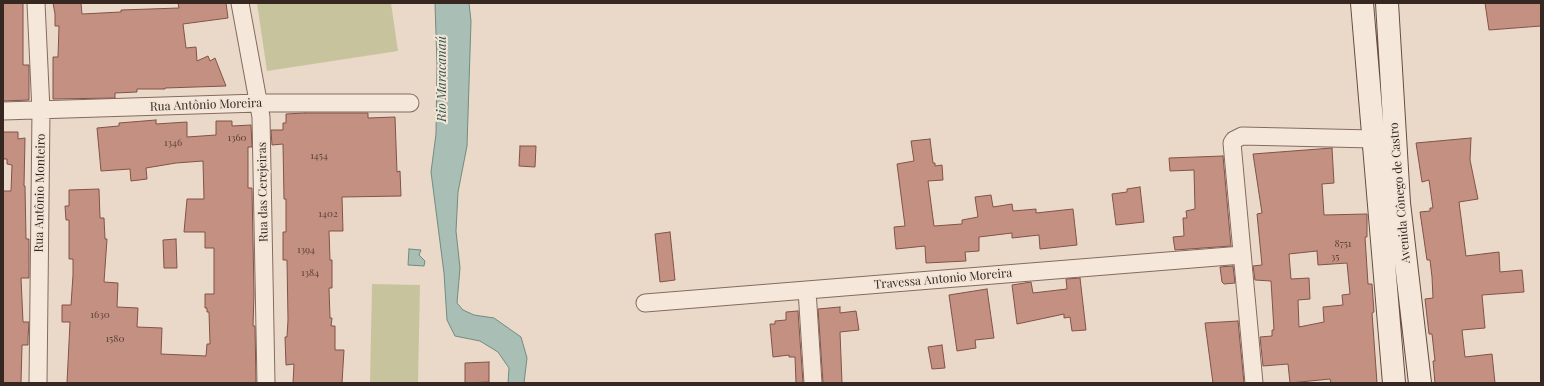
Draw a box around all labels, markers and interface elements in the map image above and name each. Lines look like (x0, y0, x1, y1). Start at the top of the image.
water label: Rio Maracanaú (434, 36, 450, 122)
street label: Rua Antônio Moreira (150, 96, 262, 114)
street label: Avenida Cônego de Castro (1387, 122, 1413, 264)
house number: 1360 (227, 132, 247, 144)
street label: Rua Antônio Monteiro (32, 133, 48, 253)
house number: 1346 (164, 137, 182, 149)
street label: Rua das Cerejeiras (255, 142, 271, 242)
house number: 1454 (310, 150, 328, 162)
house number: 1402 (318, 208, 338, 220)
house number: 8751 (1334, 238, 1352, 250)
house number: 1394 (297, 244, 315, 256)
house number: 35 (1331, 251, 1339, 263)
street label: Travessa Antonio Moreira (873, 266, 1013, 292)
house number: 1384 (301, 267, 319, 279)
house number: 1630 (90, 309, 110, 321)
house number: 1580 (106, 333, 124, 345)

